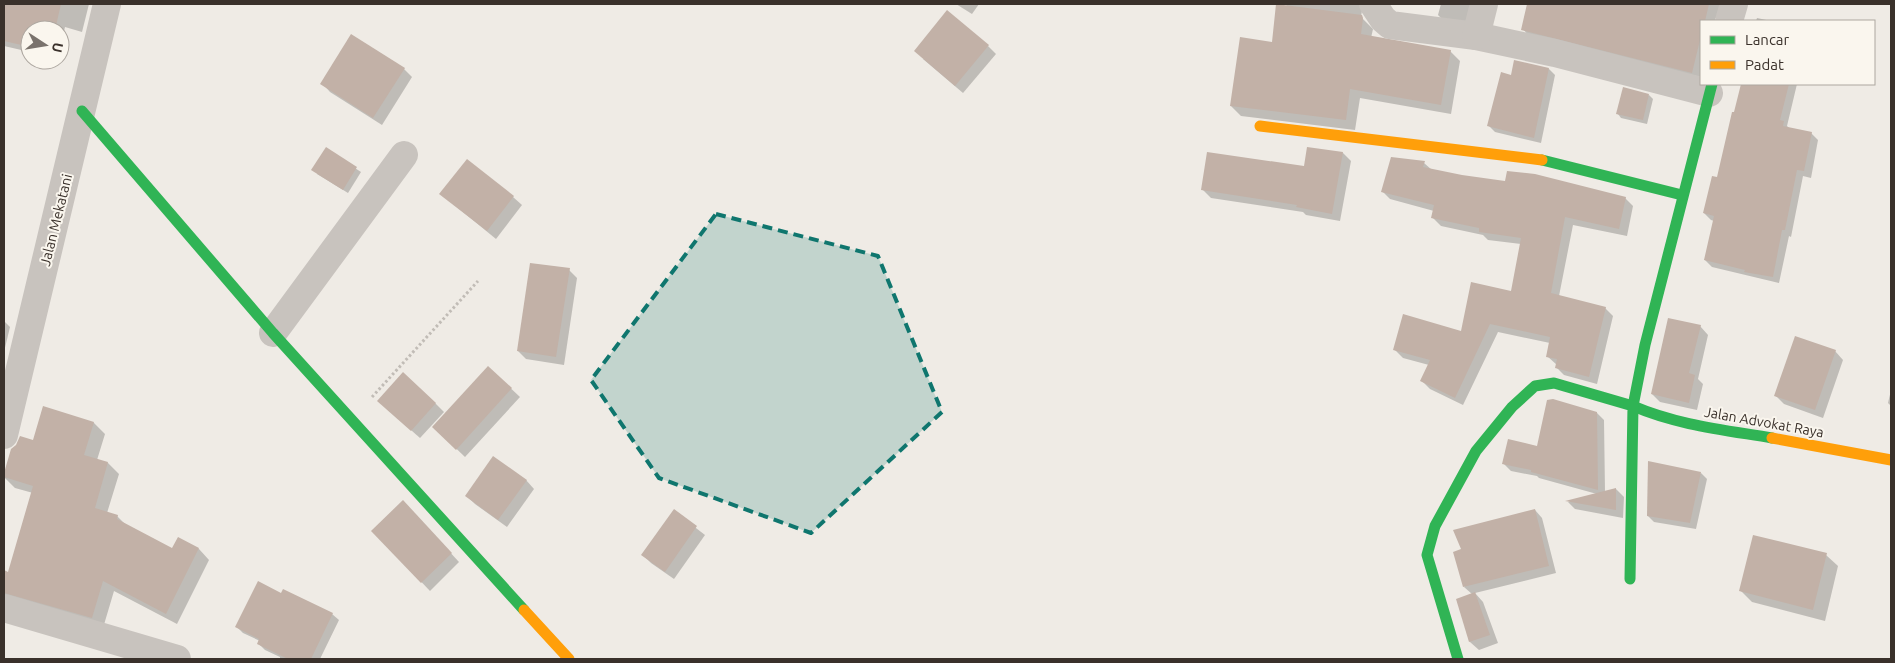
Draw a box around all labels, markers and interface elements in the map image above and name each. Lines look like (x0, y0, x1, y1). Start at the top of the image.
north arrow (20, 20, 70, 70)
legend (1700, 20, 1875, 85)
text: Lancar (1745, 31, 1790, 48)
text: U (49, 41, 67, 54)
text: Padat (1745, 56, 1784, 73)
street label: Jalan Mekatani (37, 172, 75, 268)
street label: Jalan Advokat Raya (1703, 404, 1825, 440)

